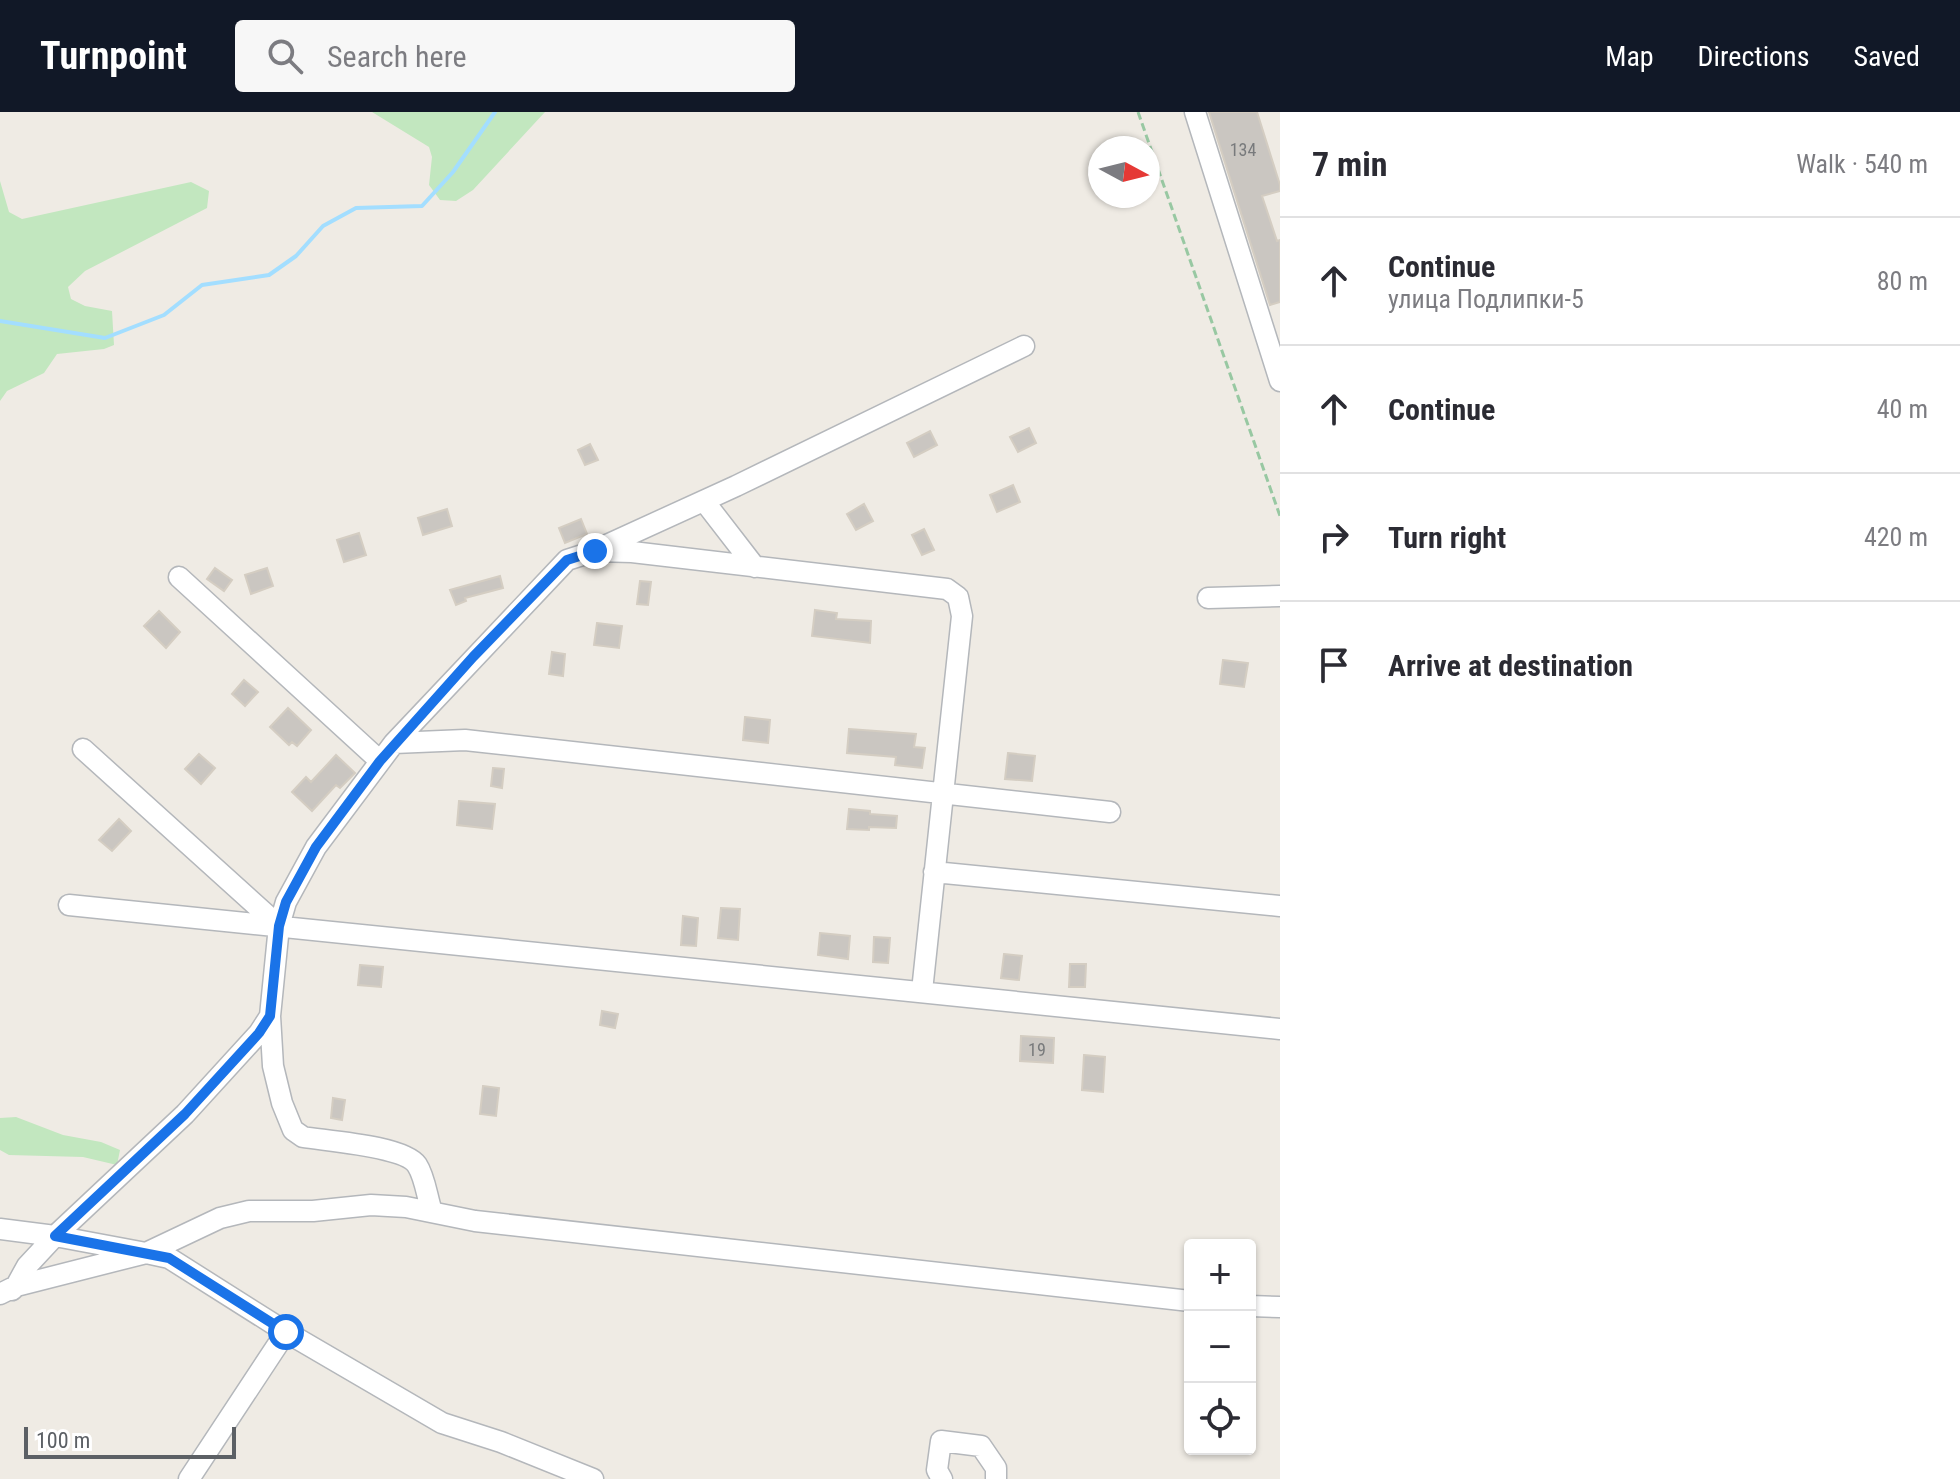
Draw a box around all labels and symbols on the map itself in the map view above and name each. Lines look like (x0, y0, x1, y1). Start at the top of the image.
north arrow (1088, 136, 1160, 208)
house number: 134 (1230, 139, 1256, 160)
route end (577, 533, 613, 569)
house number: 19 (1028, 1039, 1046, 1060)
route start (268, 1314, 304, 1350)
scale bar (24, 1423, 236, 1459)

